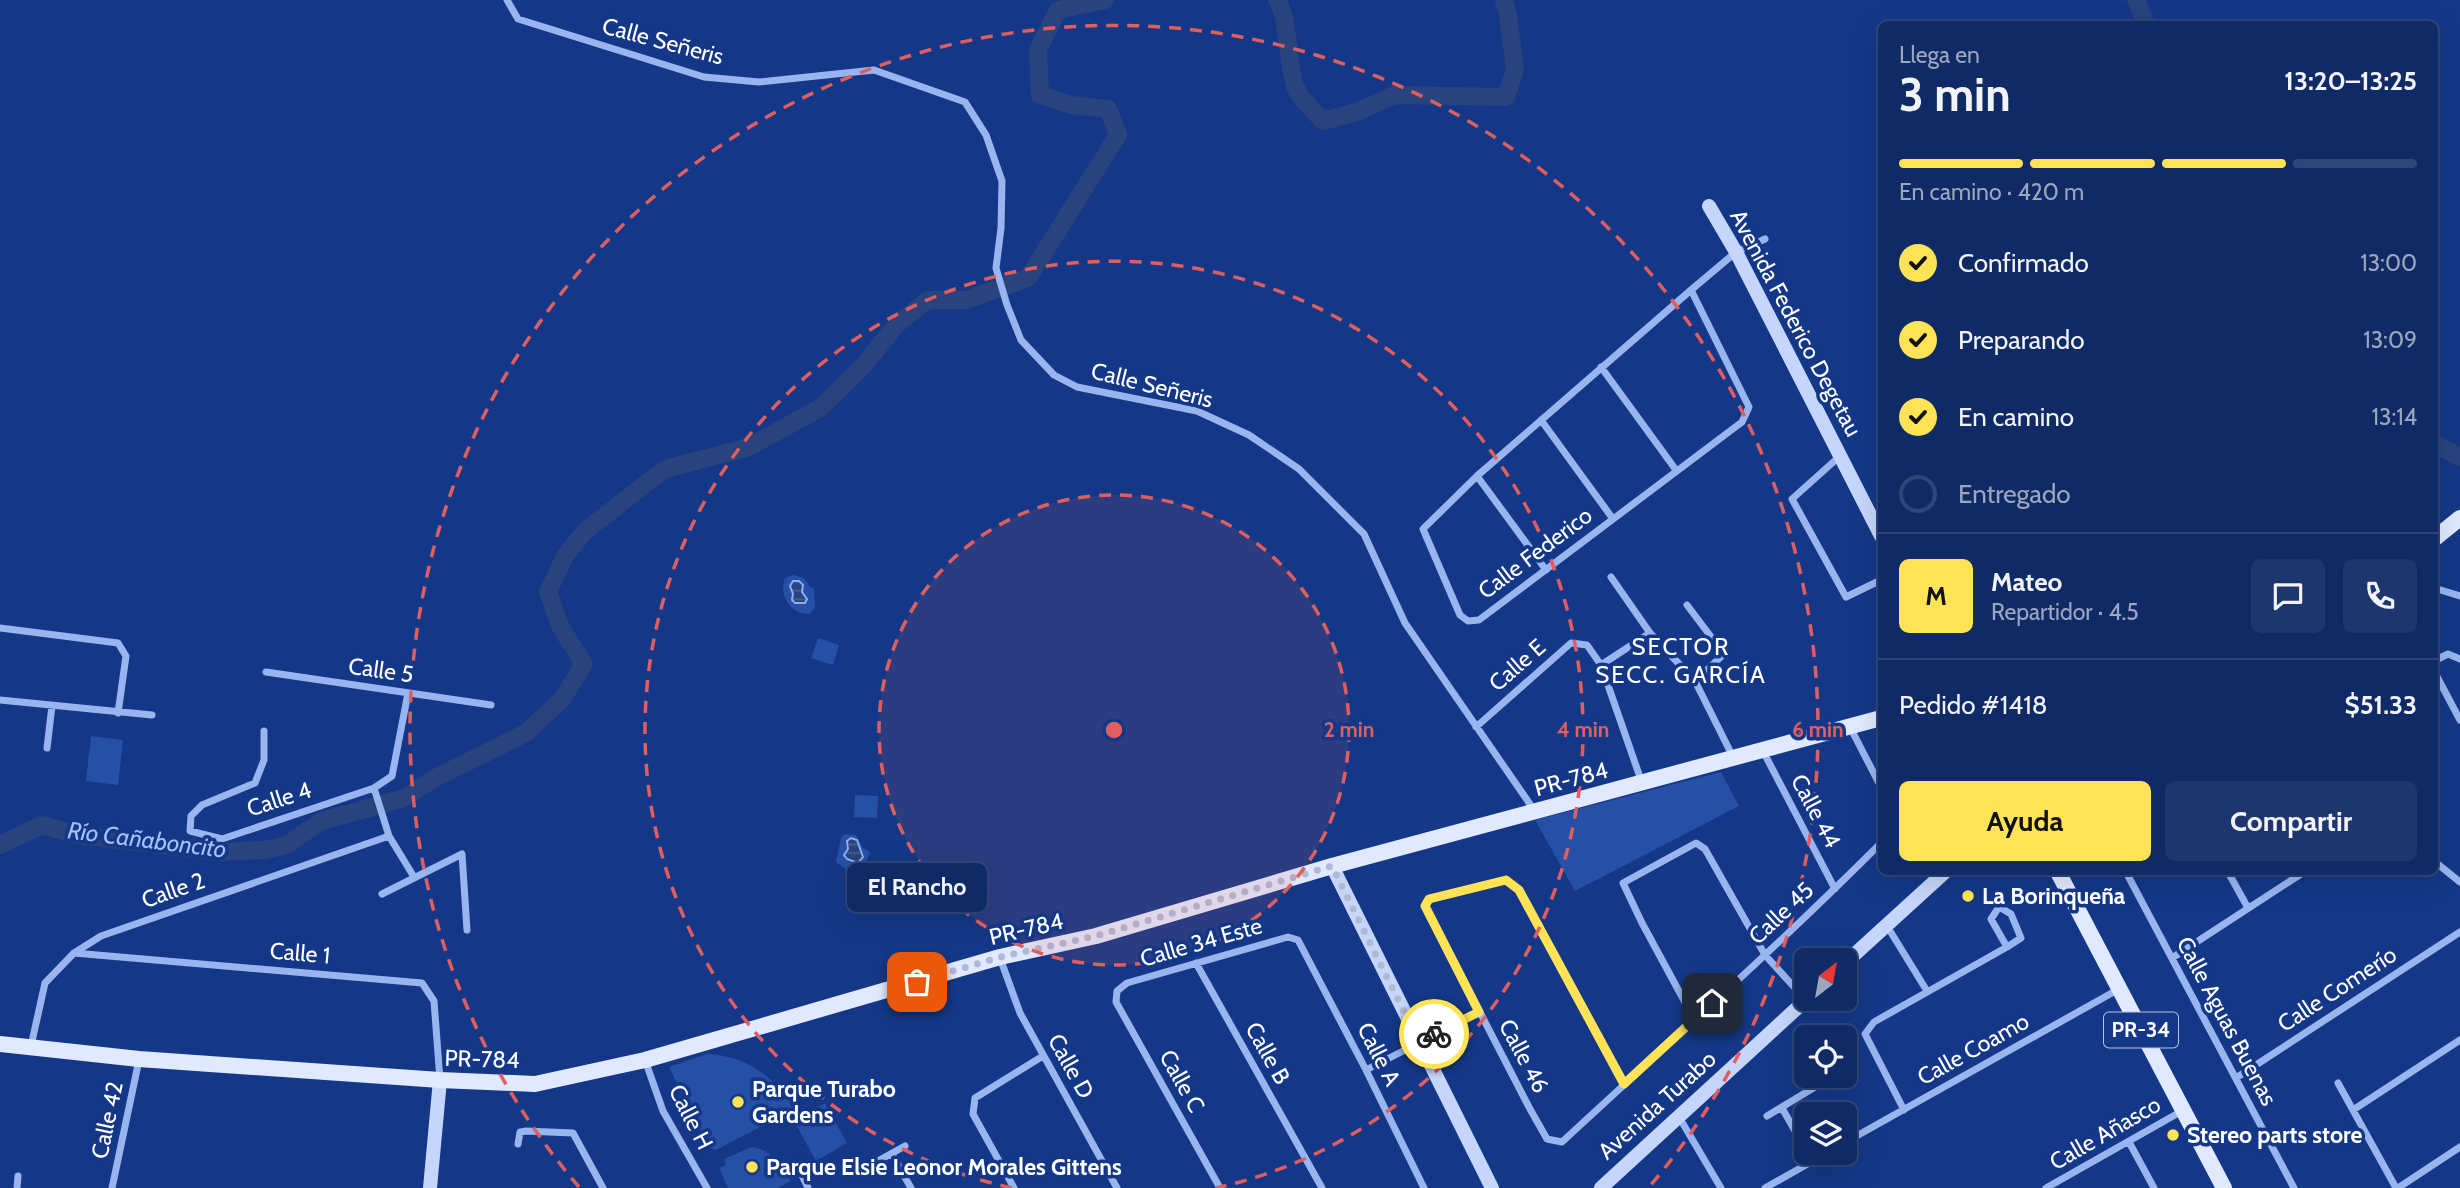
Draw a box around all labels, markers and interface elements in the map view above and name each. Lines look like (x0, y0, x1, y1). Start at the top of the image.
street label: Calle Señeris (599, 11, 727, 71)
text: Llega en (1899, 41, 1980, 69)
text: 13:20–13:25 (2284, 65, 2417, 97)
text: 3 min (1899, 67, 2011, 123)
text: En camino · 420 m (1899, 178, 2084, 206)
street label: Avenida Federico Degetau (1724, 205, 1868, 441)
icon: check (1899, 244, 1937, 282)
text: Confirmado (1958, 247, 2089, 279)
text: 13:00 (2360, 249, 2417, 277)
icon: check (1899, 321, 1937, 359)
text: Preparando (1958, 324, 2085, 356)
text: 13:09 (2363, 326, 2417, 354)
street label: Calle Señeris (1088, 356, 1216, 414)
icon: check (1899, 398, 1937, 436)
text: En camino (1958, 401, 2074, 433)
text: 13:14 (2371, 403, 2417, 431)
text: Entregado (1958, 478, 2071, 510)
street label: Calle Federico (1473, 501, 1597, 605)
button: chat (2251, 559, 2325, 633)
button: phone (2343, 559, 2417, 633)
text: Mateo (1991, 566, 2062, 598)
text: M (1925, 580, 1947, 612)
text: Repartidor · 4.5 (1991, 598, 2139, 626)
district label: SECTOR SECC. GARCÍA (1595, 632, 1767, 689)
street label: Calle E (1483, 633, 1551, 697)
street label: Calle 5 (347, 652, 415, 688)
text: Pedido #1418 (1899, 689, 2047, 721)
text: $51.33 (2345, 689, 2417, 721)
text: 2 min (1324, 717, 1374, 742)
text: 4 min (1557, 717, 1609, 742)
text: 6 min (1792, 717, 1844, 742)
centre of rings (1102, 718, 1126, 742)
street label: PR-784 (1531, 756, 1611, 802)
street label: Calle 44 (1785, 769, 1847, 853)
street label: Calle 4 (243, 775, 315, 823)
button: Ayuda (1899, 781, 2151, 861)
button: Compartir (2165, 781, 2417, 861)
water label: Río Cañaboncito (66, 815, 228, 864)
callout: El Rancho (847, 863, 987, 912)
street label: Calle 2 (138, 866, 208, 914)
text: El Rancho (868, 873, 966, 901)
street label: Calle 45 (1743, 876, 1819, 950)
place label: La Borinqueña (1982, 882, 2126, 910)
marker: La Borinqueña (1960, 888, 1976, 904)
street label: PR-784 (986, 907, 1066, 951)
street label: Calle 34 Este (1137, 911, 1265, 973)
street label: Calle Aguas Buenas (2171, 932, 2283, 1110)
street label: Calle 1 (269, 936, 331, 970)
street label: Calle Comerío (2272, 940, 2402, 1038)
north arrow (1794, 948, 1857, 1012)
map controls (1794, 948, 1857, 1165)
pin (887, 952, 947, 1012)
icon: bag (898, 963, 936, 1001)
pin (1682, 973, 1742, 1033)
icon: home (1693, 984, 1731, 1022)
courier (1399, 999, 1469, 1069)
street label: Calle Coamo (1912, 1007, 2034, 1091)
road number: PR-34 (2104, 1012, 2178, 1048)
street label: Calle 46 (1493, 1014, 1555, 1098)
icon: bike (1415, 1015, 1453, 1053)
street label: Calle B (1240, 1017, 1297, 1089)
street label: Calle A (1351, 1018, 1407, 1090)
button: locate (1794, 1025, 1857, 1088)
street label: Calle D (1042, 1029, 1100, 1103)
street label: PR-784 (444, 1044, 520, 1074)
street label: Calle C (1153, 1045, 1211, 1117)
street label: Avenida Turabo (1592, 1045, 1722, 1165)
place label: Parque Turabo Gardens (752, 1075, 896, 1129)
street label: Calle 42 (85, 1079, 129, 1161)
street label: Calle H (663, 1080, 719, 1154)
street label: Calle Añasco (2045, 1090, 2165, 1176)
marker: Parque Turabo Gardens (730, 1094, 746, 1110)
button: layers (1794, 1102, 1857, 1165)
place label: Stereo parts store (2187, 1121, 2362, 1149)
marker: Stereo parts store (2165, 1127, 2181, 1143)
place label: Parque Elsie Leonor Morales Gittens (766, 1153, 1122, 1181)
marker: Parque Elsie Leonor Morales Gittens (744, 1159, 760, 1175)

